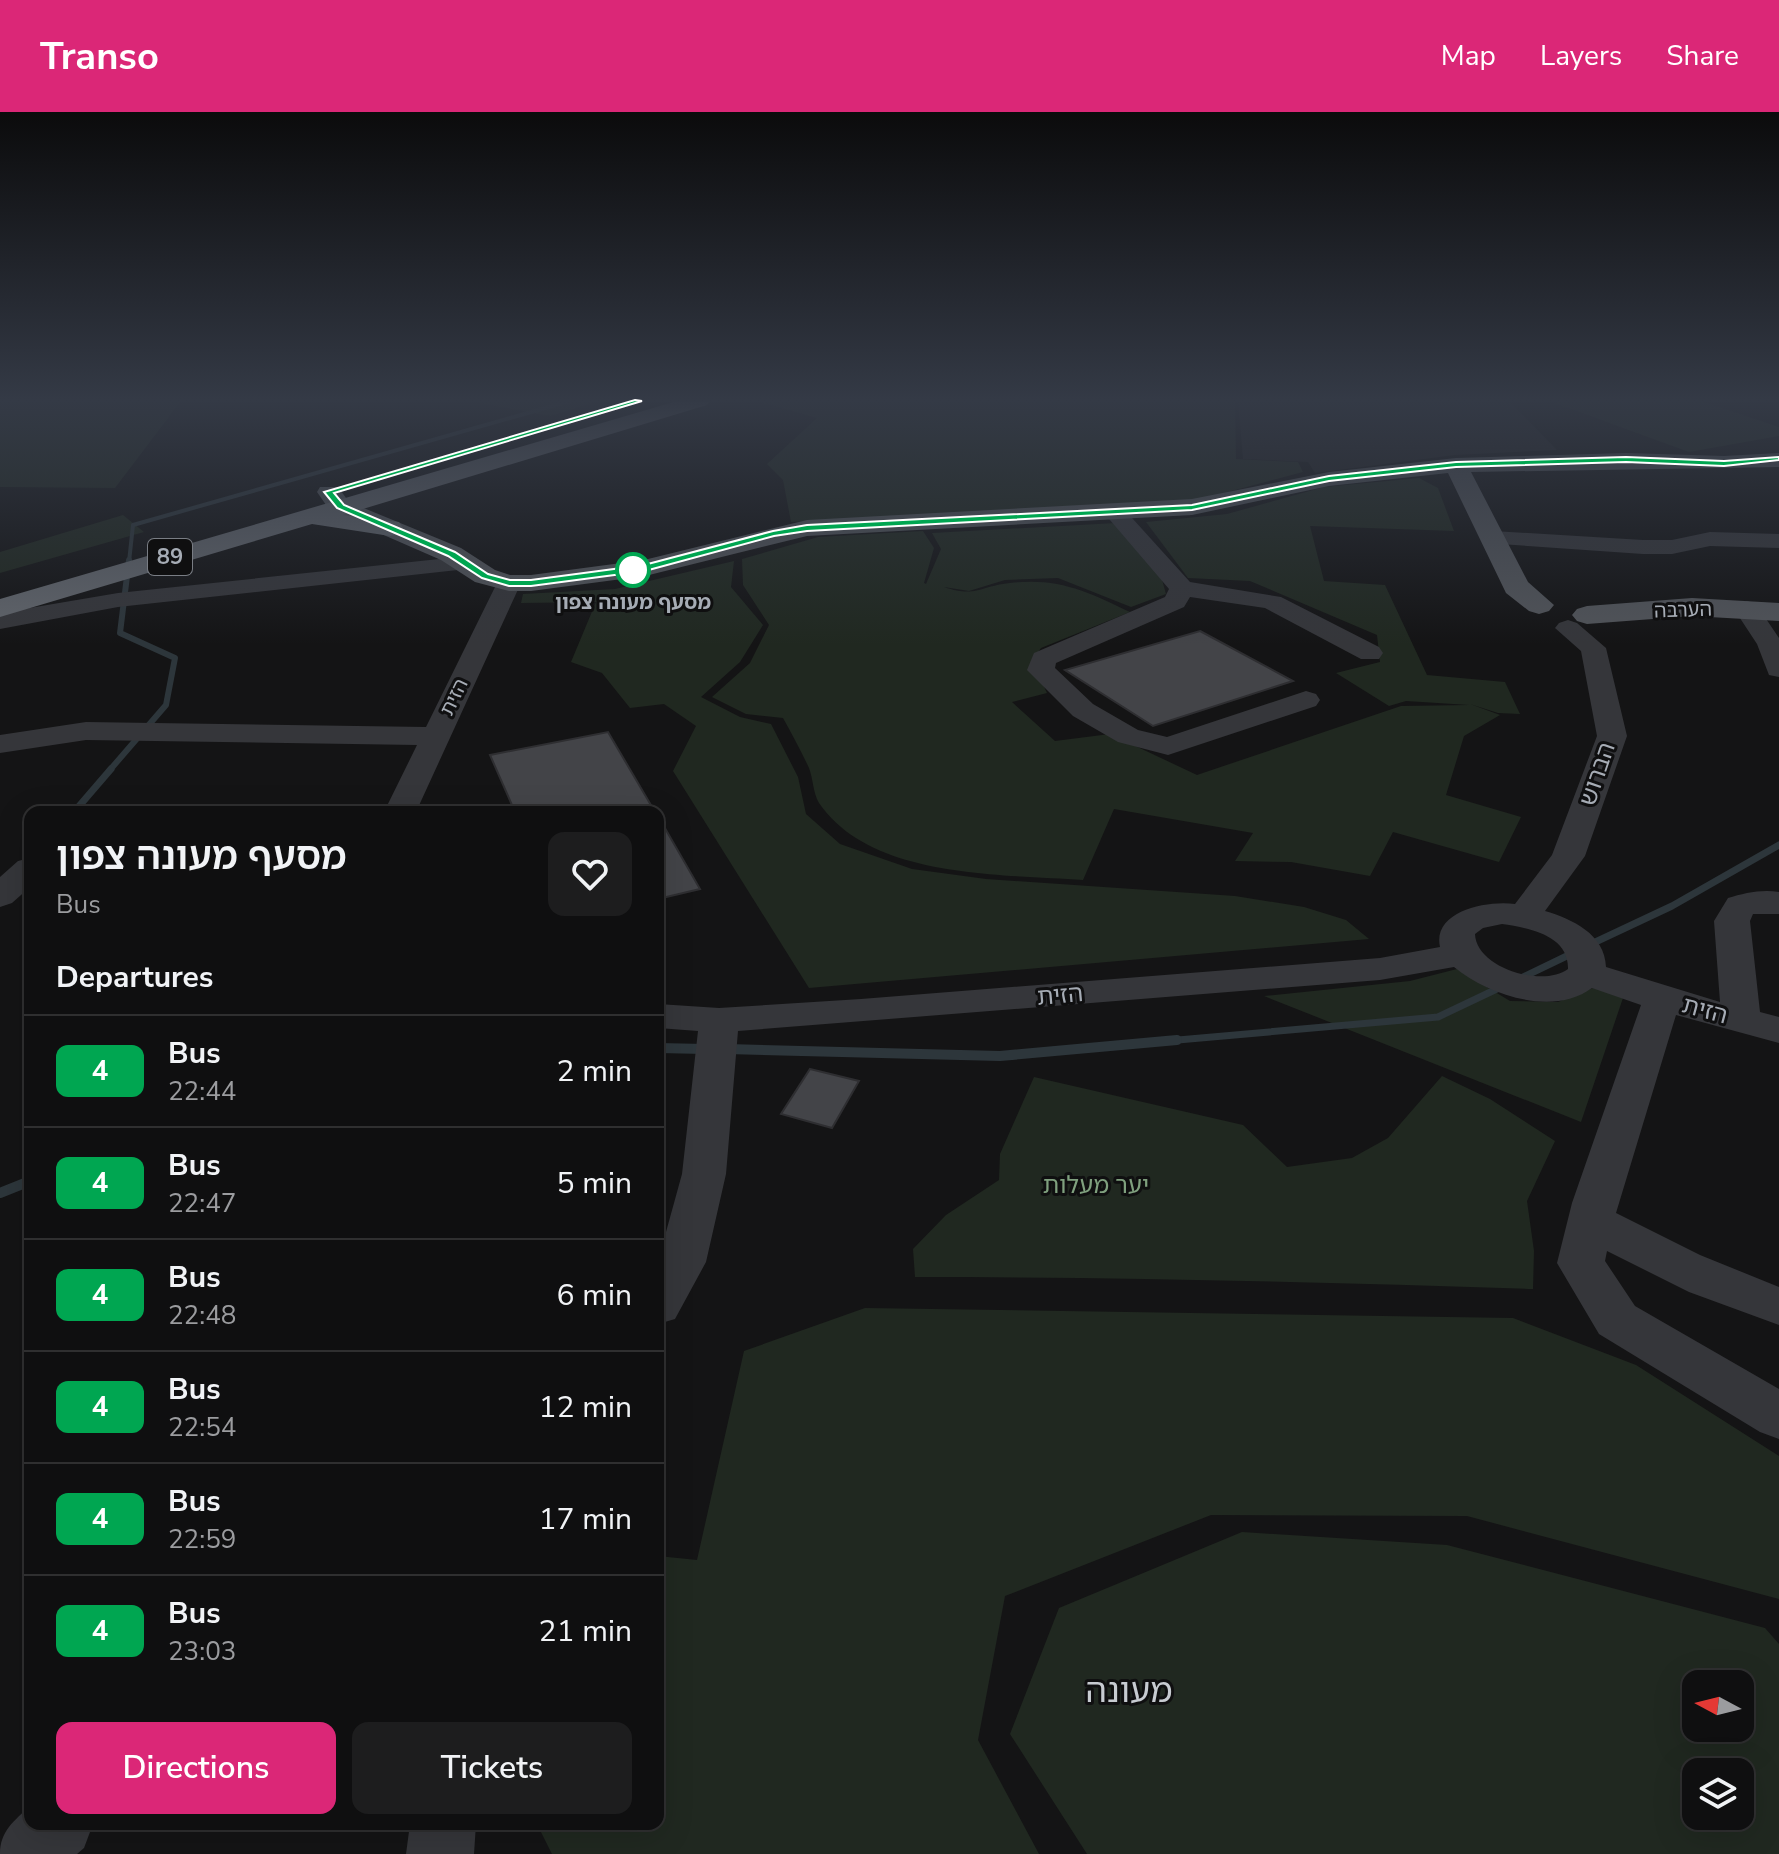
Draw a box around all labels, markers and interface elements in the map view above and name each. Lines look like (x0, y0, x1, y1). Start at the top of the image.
text: Transo (40, 31, 159, 82)
text: Map (1441, 37, 1496, 75)
text: Layers (1540, 37, 1622, 75)
text: Share (1666, 37, 1739, 75)
road number: 89 (148, 539, 192, 575)
marker: מסעף מעונה צפון (616, 553, 650, 587)
place label: מסעף מעונה צפון (555, 589, 711, 616)
street label: הערבה (1654, 595, 1712, 625)
street label: הזית (433, 674, 475, 720)
street label: הברוש (1571, 738, 1623, 810)
text: מסעף מעונה צפון (56, 831, 346, 882)
button: heart (548, 832, 632, 916)
text: Bus (56, 887, 101, 922)
text: Departures (56, 957, 213, 998)
street label: הזית (1036, 977, 1084, 1013)
street label: הזית (1679, 989, 1731, 1031)
text: Bus (168, 1033, 221, 1074)
text: 2 min (557, 1051, 632, 1092)
text: 4 (92, 1052, 108, 1090)
text: 22:44 (168, 1074, 236, 1109)
text: Bus (168, 1145, 221, 1186)
text: 5 min (557, 1163, 632, 1204)
text: 4 (92, 1164, 108, 1202)
park label: יער מעלות (1043, 1169, 1149, 1201)
text: 22:47 (168, 1186, 236, 1221)
text: Bus (168, 1257, 221, 1298)
text: 6 min (557, 1275, 632, 1316)
text: 4 (92, 1276, 108, 1314)
text: 22:48 (168, 1298, 236, 1333)
text: Bus (168, 1369, 221, 1410)
text: 12 min (539, 1387, 632, 1428)
text: 4 (92, 1388, 108, 1426)
text: 22:54 (168, 1410, 236, 1445)
text: Bus (168, 1481, 221, 1522)
text: 17 min (539, 1499, 632, 1540)
text: 4 (92, 1500, 108, 1538)
text: 22:59 (168, 1522, 236, 1557)
text: Bus (168, 1593, 221, 1634)
text: 21 min (539, 1611, 632, 1652)
text: 4 (92, 1612, 108, 1650)
text: 23:03 (168, 1634, 236, 1669)
district label: מעונה (1085, 1668, 1173, 1714)
north arrow (1682, 1670, 1754, 1742)
map controls (1682, 1670, 1754, 1830)
button: Directions (56, 1722, 336, 1814)
button: Tickets (352, 1722, 632, 1814)
button: layers (1682, 1758, 1754, 1830)

